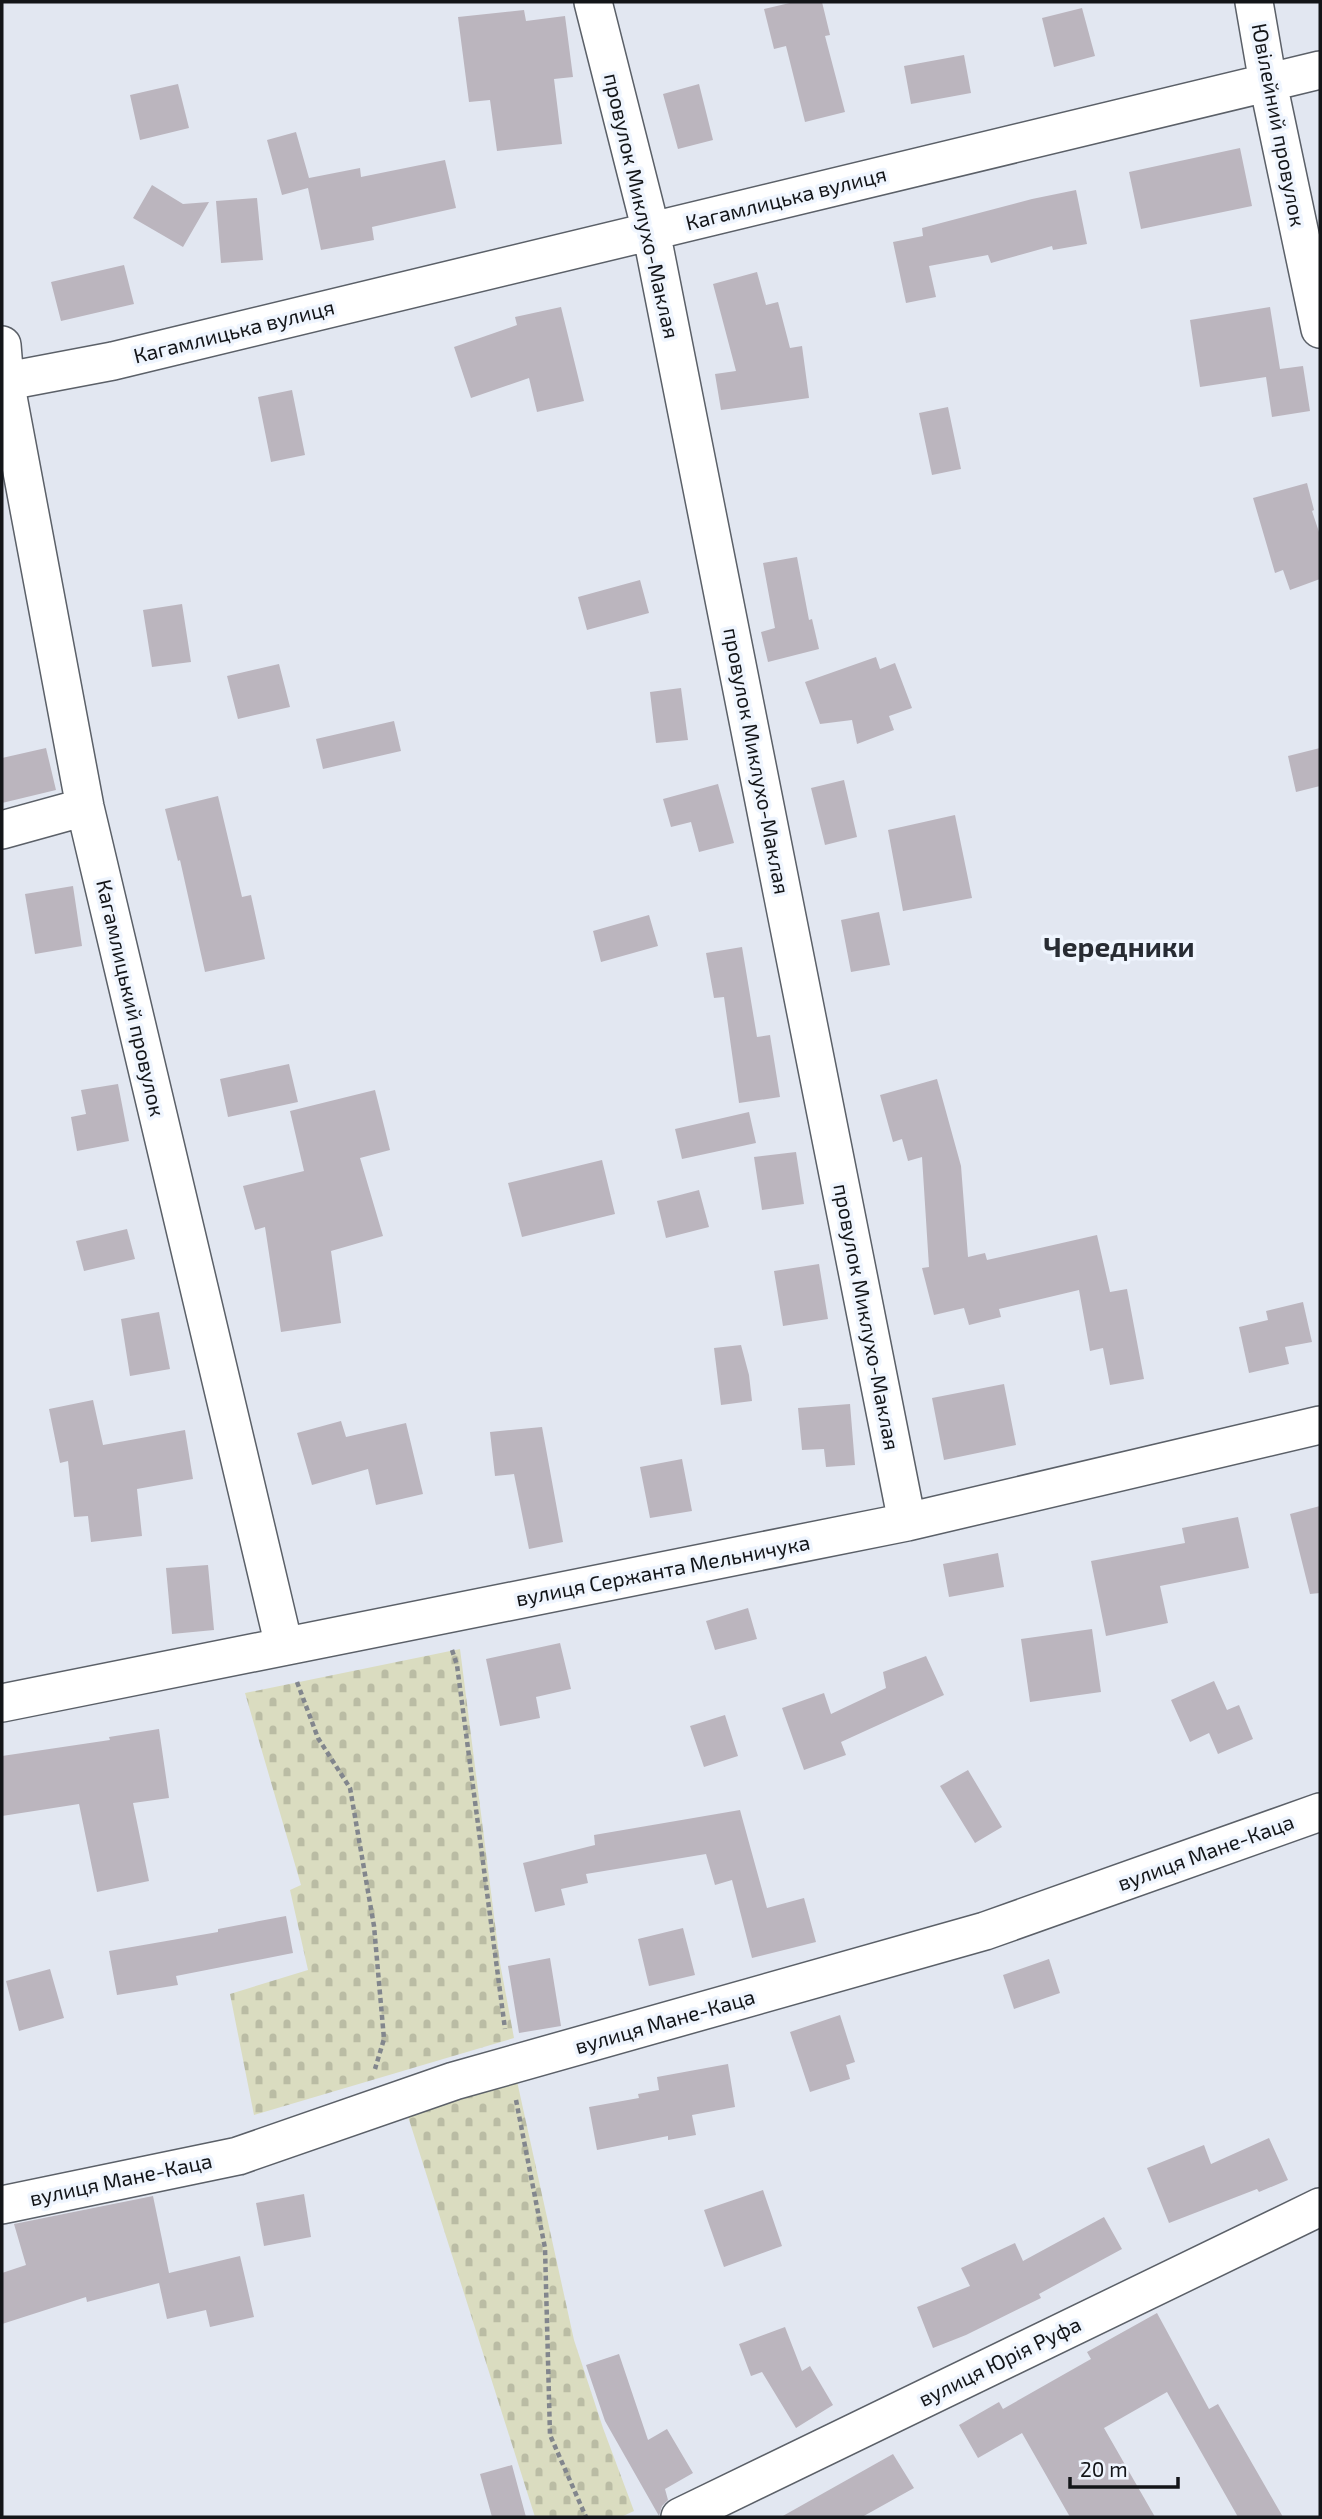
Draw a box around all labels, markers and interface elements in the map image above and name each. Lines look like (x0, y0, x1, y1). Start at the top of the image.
street label: Ювілейний провулок (1246, 21, 1311, 229)
street label: провулок Миклухо-Маклая (599, 71, 685, 341)
street label: Кагамлицька вулиця (683, 160, 889, 236)
street label: Кагамлицька вулиця (131, 293, 337, 369)
street label: провулок Миклухо-Маклая (718, 625, 796, 896)
street label: Кагамлицький провулок (91, 877, 171, 1119)
district label: Чередники (1043, 929, 1195, 963)
street label: провулок Миклухо-Маклая (828, 1181, 906, 1452)
street label: вулиця Сержанта Мельничука (514, 1529, 812, 1611)
street label: вулиця Мане-Каца (1114, 1808, 1297, 1896)
street label: вулиця Мане-Каца (572, 1983, 758, 2059)
street label: вулиця Мане-Каца (27, 2147, 214, 2211)
street label: вулиця Юрія Руфа (914, 2310, 1085, 2412)
scale bar (1070, 2446, 1178, 2490)
text: 20 m (1080, 2456, 1128, 2481)

